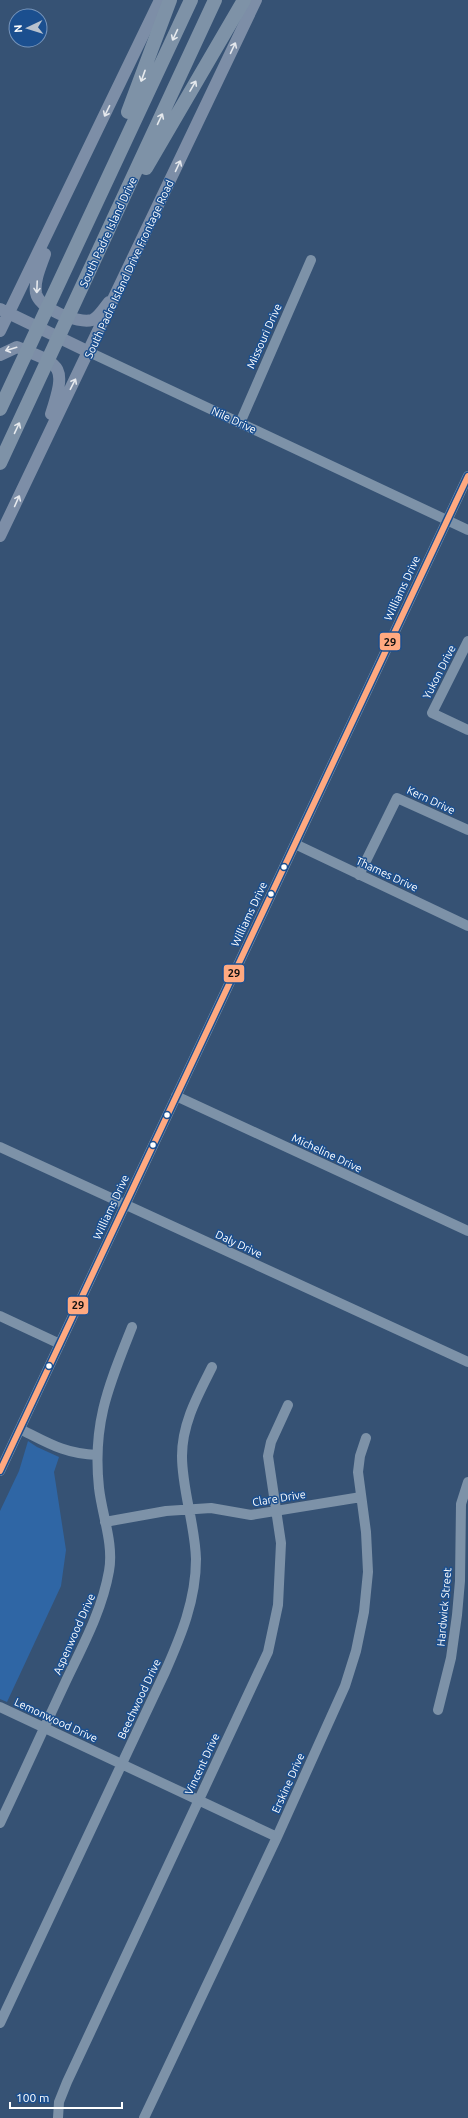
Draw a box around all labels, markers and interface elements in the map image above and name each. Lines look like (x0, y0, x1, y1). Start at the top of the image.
north arrow (8, 8, 48, 48)
text: N (12, 24, 24, 33)
one-way arrow (170, 29, 178, 41)
one-way arrow (230, 42, 237, 54)
one-way arrow (138, 70, 146, 82)
one-way arrow (190, 80, 198, 92)
one-way arrow (103, 105, 110, 117)
one-way arrow (157, 114, 164, 126)
one-way arrow (175, 160, 182, 172)
street label: South Padre Island Drive (77, 175, 139, 289)
street label: South Padre Island Drive Frontage Road (82, 178, 176, 360)
one-way arrow (33, 280, 40, 293)
street label: Missouri Drive (244, 302, 284, 370)
one-way arrow (5, 346, 18, 353)
one-way arrow (70, 378, 77, 390)
street label: Nile Drive (210, 404, 258, 436)
one-way arrow (14, 422, 21, 434)
one-way arrow (14, 496, 21, 508)
street label: Williams Drive (382, 554, 422, 622)
line badge: 29 (379, 632, 401, 651)
text: 29 (384, 636, 396, 648)
street label: Yukon Drive (420, 643, 458, 701)
street label: Kern Drive (405, 784, 457, 816)
street label: Thames Drive (354, 854, 420, 894)
unlabelled marker (279, 862, 289, 872)
street label: Williams Drive (229, 880, 269, 948)
unlabelled marker (266, 889, 276, 899)
line badge: 29 (223, 964, 245, 983)
text: 29 (228, 967, 240, 979)
unlabelled marker (162, 1110, 172, 1120)
street label: Micheline Drive (290, 1131, 364, 1175)
unlabelled marker (148, 1140, 158, 1150)
street label: Williams Drive (91, 1173, 131, 1241)
street label: Daly Drive (214, 1228, 264, 1260)
line badge: 29 (67, 1296, 89, 1315)
text: 29 (72, 1299, 84, 1311)
unlabelled marker (44, 1361, 54, 1371)
street label: Clare Drive (251, 1488, 307, 1508)
street label: Hardwick Street (435, 1566, 453, 1647)
street label: Aspenwood Drive (51, 1592, 97, 1676)
street label: Beechwood Drive (115, 1657, 163, 1741)
street label: Lemonwood Drive (13, 1695, 99, 1745)
street label: Vincent Drive (182, 1731, 222, 1797)
street label: Erskine Drive (269, 1751, 307, 1815)
scale bar (10, 2084, 122, 2110)
text: 100 m (16, 2091, 49, 2104)

